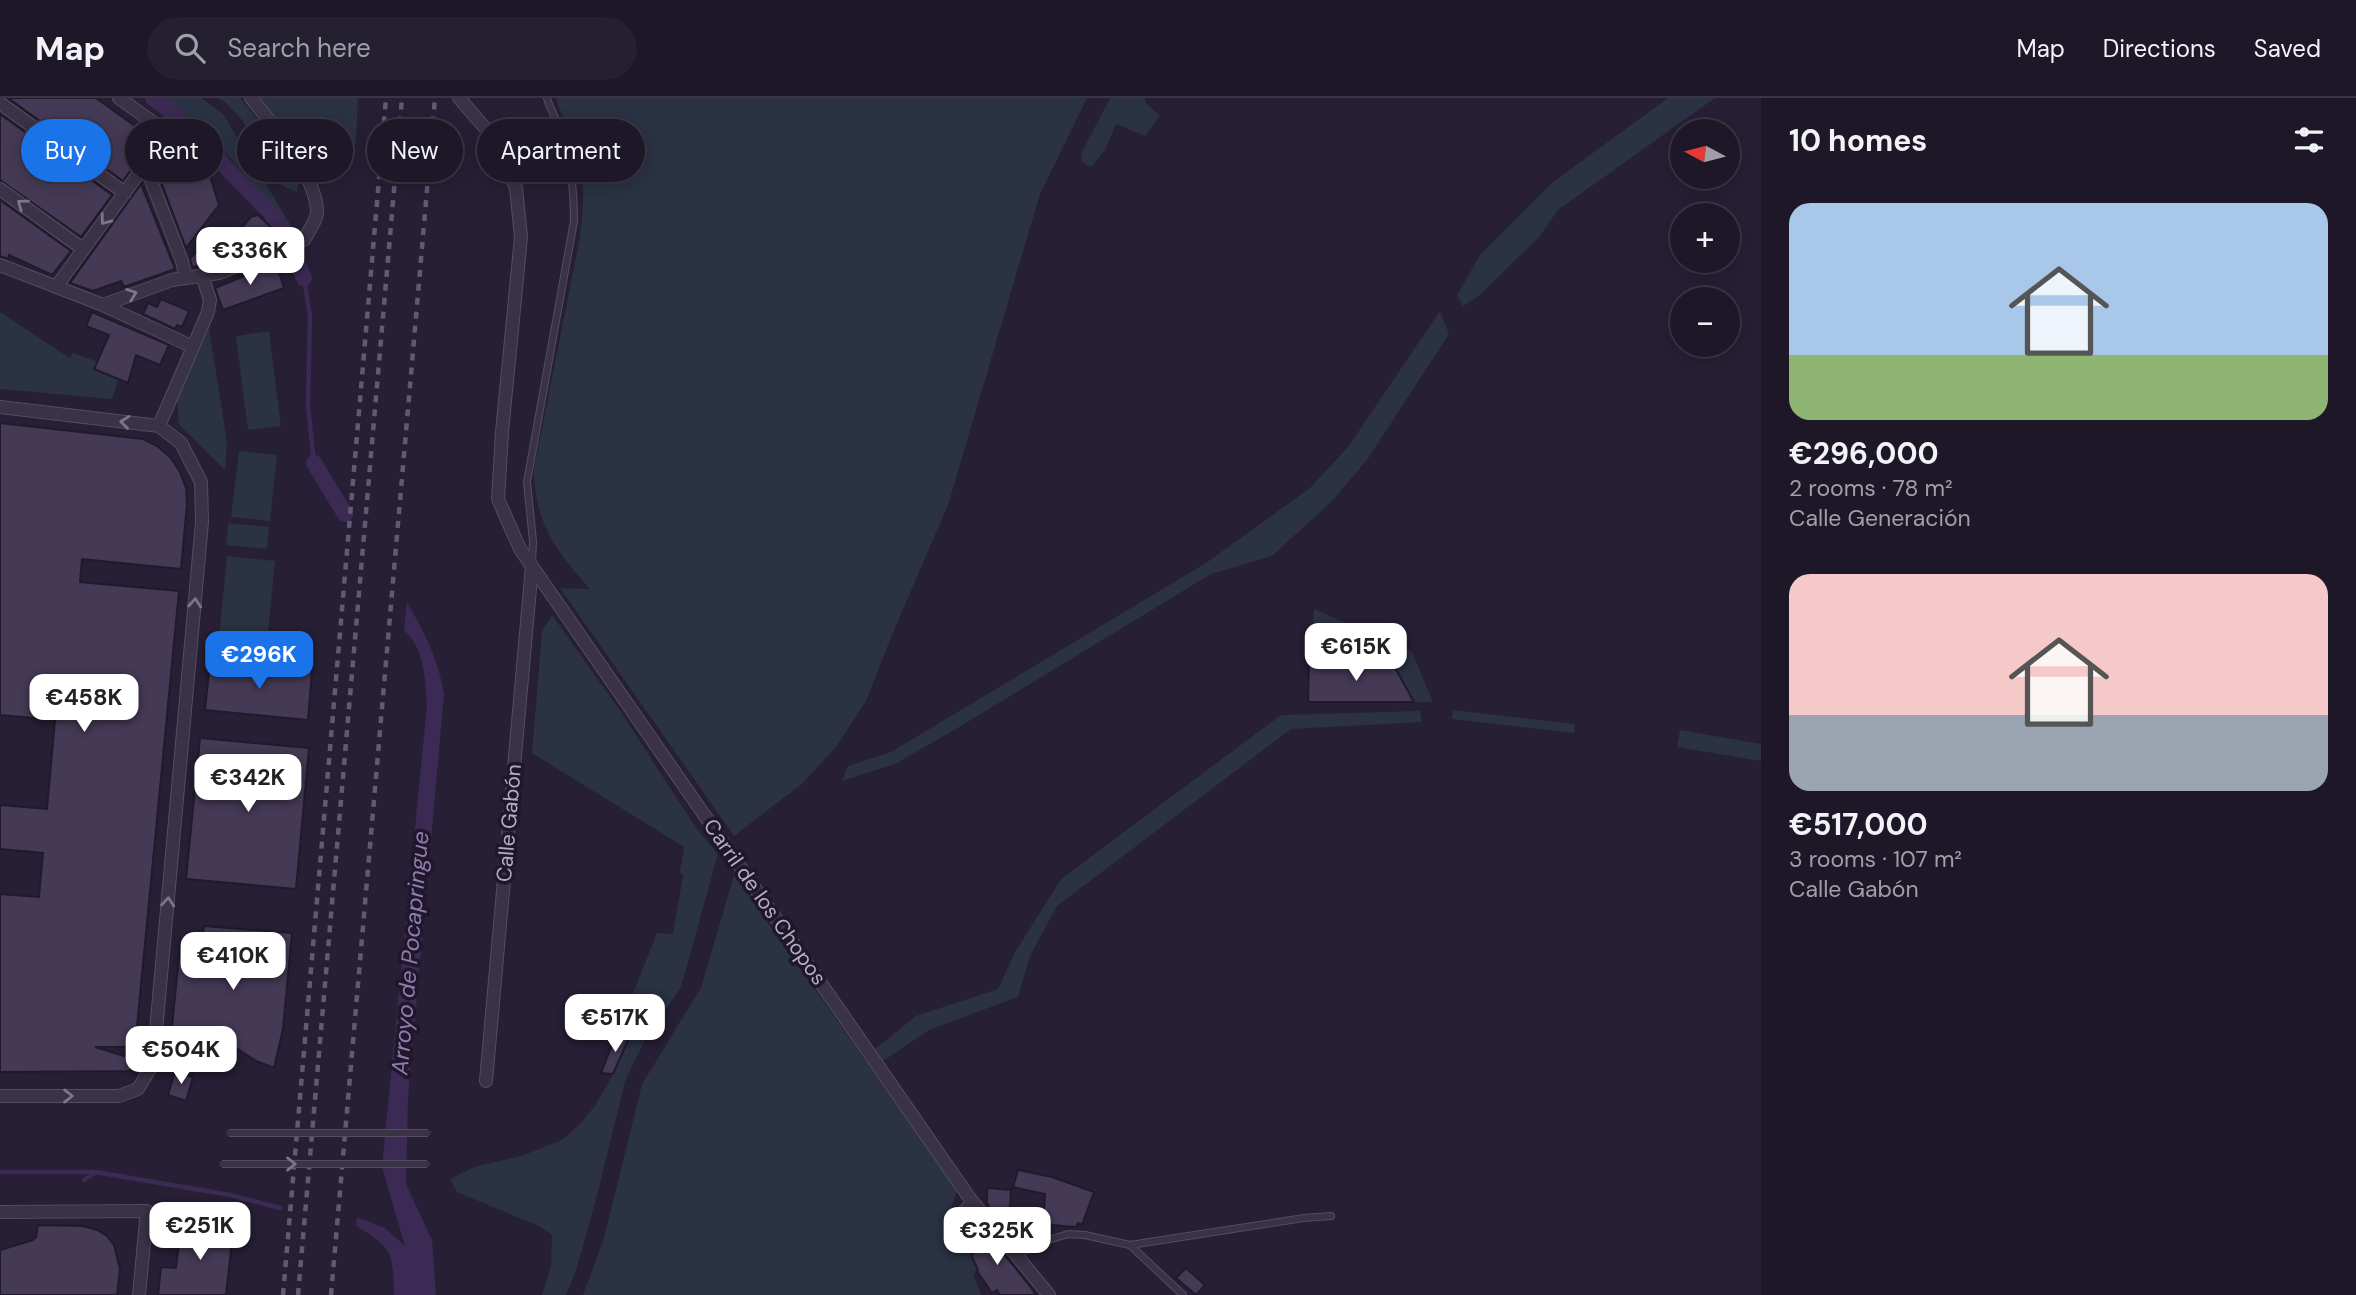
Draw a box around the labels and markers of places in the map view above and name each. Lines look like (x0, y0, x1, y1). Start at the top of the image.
pin: €336K (201, 228, 299, 287)
pin: €615K (1307, 624, 1405, 683)
pin: €296K (210, 632, 308, 691)
pin: €458K (35, 674, 133, 734)
pin: €342K (199, 754, 297, 814)
pin: €410K (184, 932, 282, 992)
pin: €517K (566, 995, 664, 1054)
pin: €504K (132, 1026, 230, 1086)
pin: €251K (151, 1202, 249, 1262)
pin: €325K (948, 1208, 1046, 1267)

